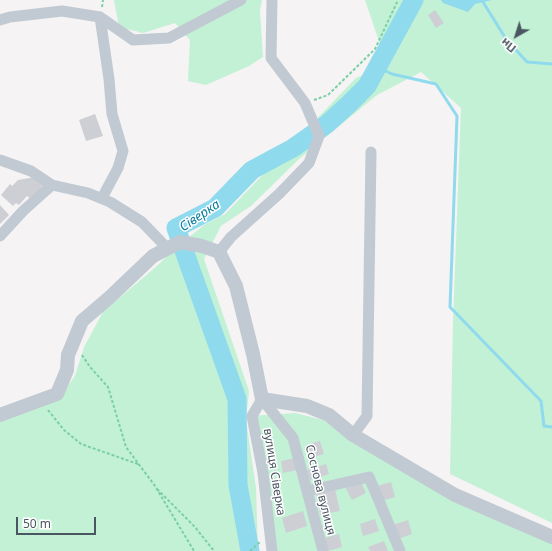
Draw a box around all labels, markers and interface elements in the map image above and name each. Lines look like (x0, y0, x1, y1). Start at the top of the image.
north arrow (496, 16, 536, 56)
text: Пн (497, 35, 519, 56)
water label: Сіверка (177, 197, 223, 235)
street label: вулиця Сіверка (260, 427, 288, 517)
street label: Соснова вулиця (302, 443, 338, 537)
scale bar (18, 509, 98, 535)
text: 50 m (23, 515, 51, 532)

